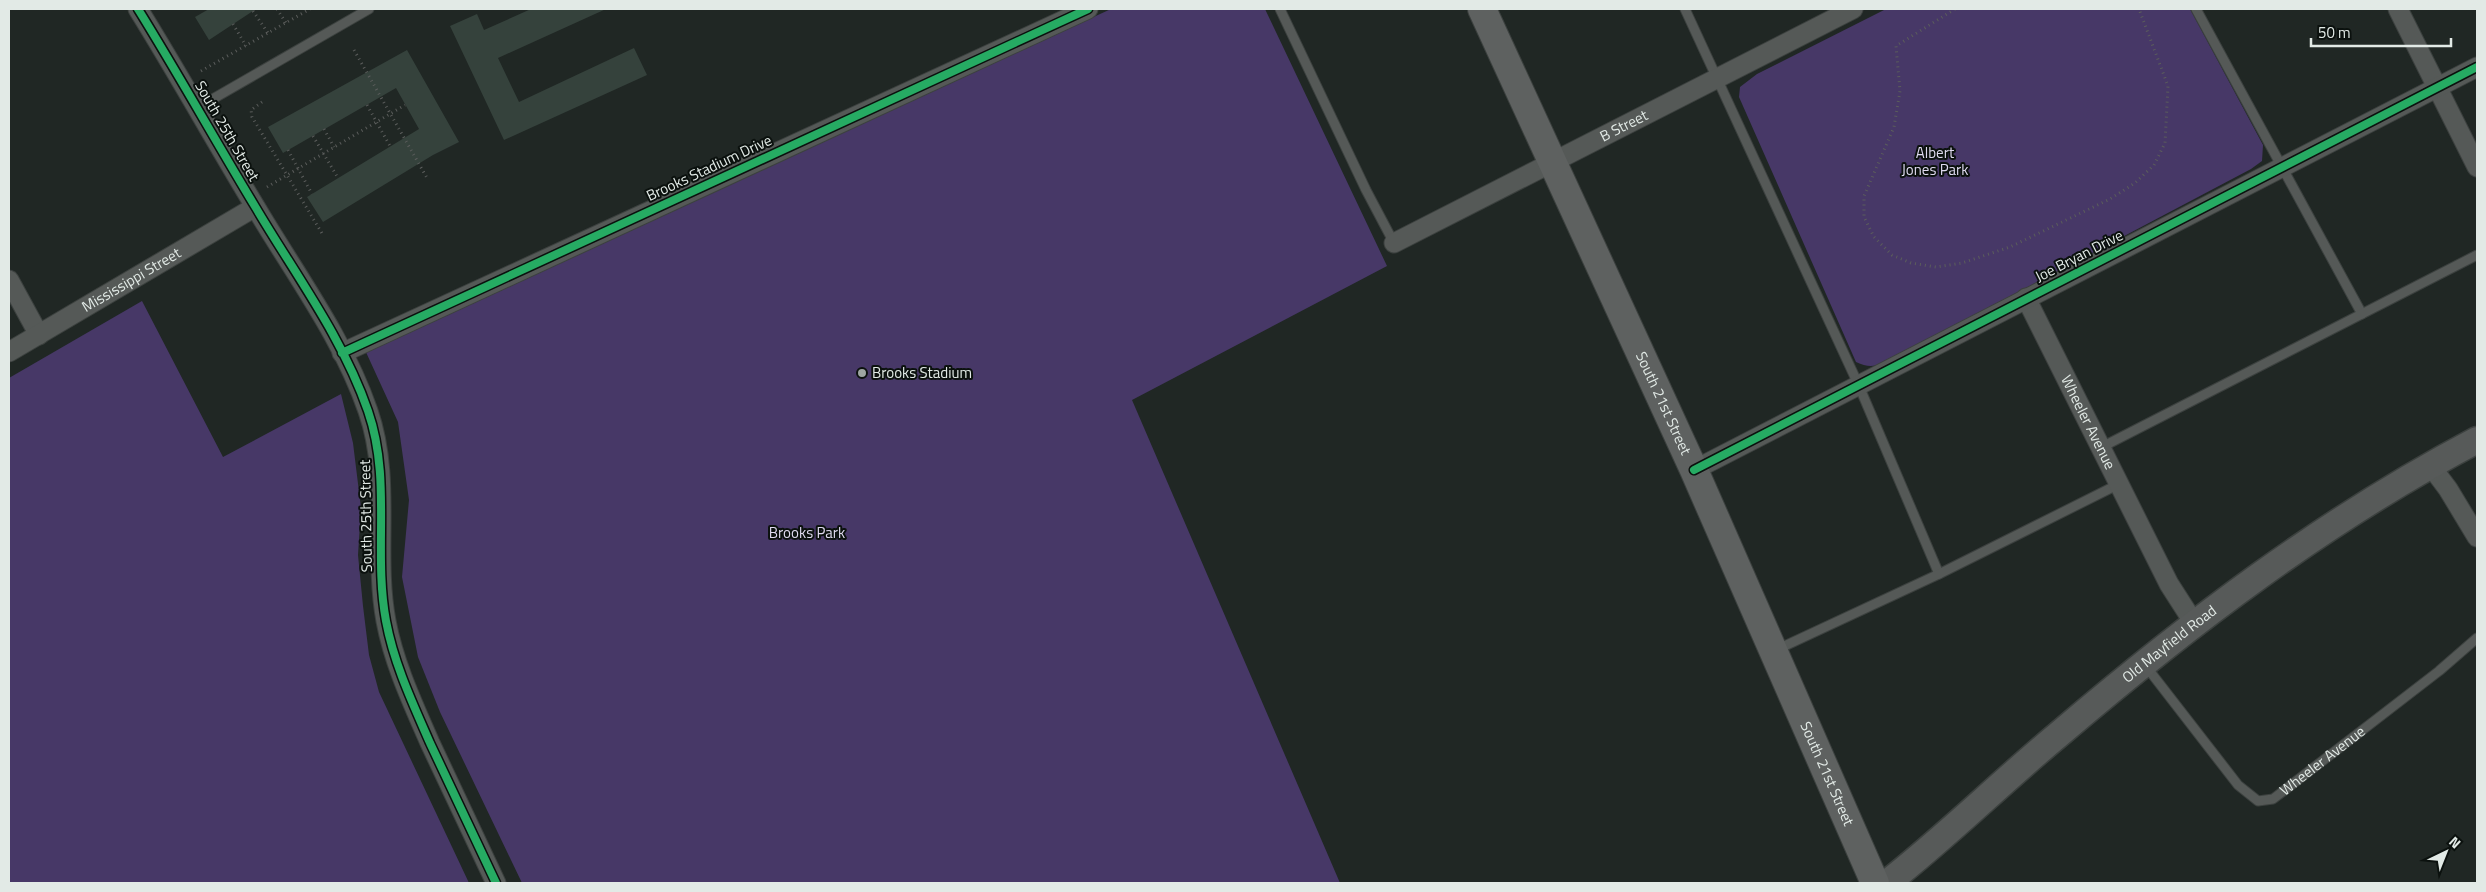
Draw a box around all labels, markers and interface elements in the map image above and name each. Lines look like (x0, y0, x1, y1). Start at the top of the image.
scale bar (2311, 15, 2451, 47)
text: 50 m (2318, 21, 2351, 44)
street label: South 25th Street (189, 76, 266, 186)
street label: B Street (1596, 103, 1652, 147)
street label: Brooks Stadium Drive (642, 128, 775, 207)
park label: Albert Jones Park (1902, 141, 1968, 181)
street label: Joe Bryan Drive (2031, 223, 2127, 288)
street label: Mississippi Street (77, 241, 186, 318)
street label: South 21st Street (1630, 348, 1698, 459)
place label: Brooks Stadium (872, 361, 972, 384)
marker: Brooks Stadium (856, 367, 868, 379)
street label: Wheeler Avenue (2055, 371, 2122, 473)
street label: South 25th Street (353, 459, 378, 573)
park label: Brooks Park (769, 521, 845, 544)
street label: Old Mayfield Road (2117, 599, 2221, 688)
street label: South 21st Street (1795, 718, 1861, 830)
street label: Wheeler Avenue (2274, 720, 2370, 801)
north arrow (2421, 827, 2471, 877)
text: N (2444, 831, 2466, 853)

